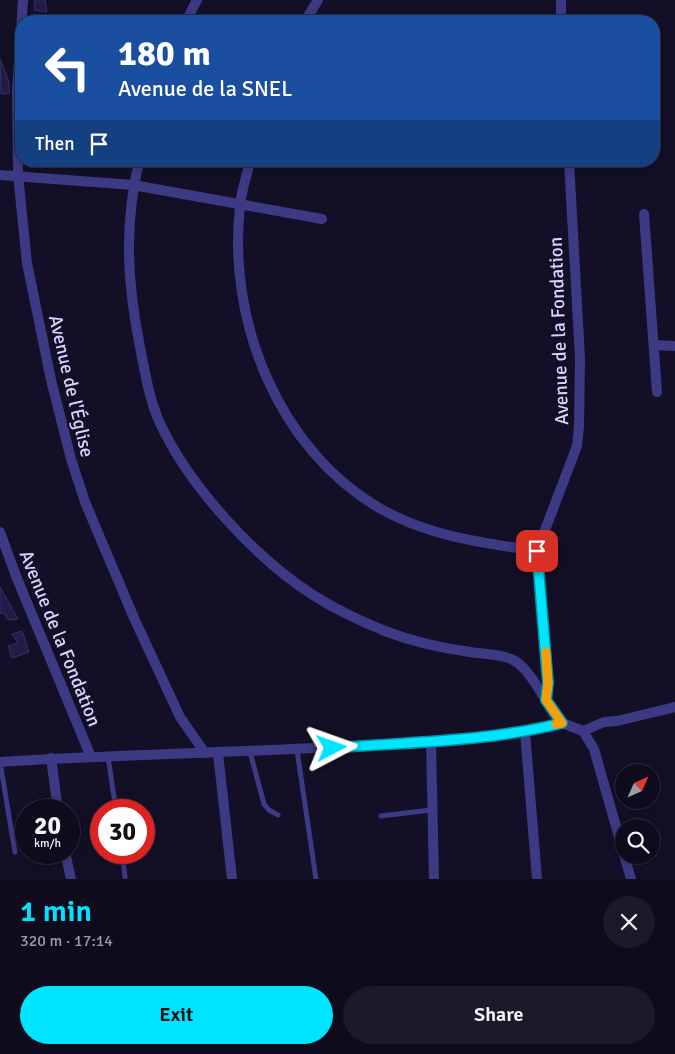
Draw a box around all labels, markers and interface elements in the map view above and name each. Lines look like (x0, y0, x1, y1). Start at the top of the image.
text: 180 m (118, 32, 211, 75)
icon: left (35, 35, 100, 100)
text: Avenue de la SNEL (118, 75, 293, 102)
icon: arrive (85, 130, 113, 158)
text: Then (35, 132, 75, 156)
street label: Avenue de la Fondation (544, 237, 574, 425)
street label: Avenue de l'Église (43, 313, 99, 460)
pin (516, 530, 558, 572)
icon: arrive (523, 537, 551, 565)
street label: Avenue de la Fondation (14, 547, 106, 730)
position arrow (305, 721, 357, 773)
north arrow (615, 764, 660, 809)
map controls (615, 764, 660, 864)
speed limit sign: 30 (90, 799, 155, 864)
text: 20 (34, 810, 61, 841)
button: search (615, 819, 660, 864)
text: km/h (34, 836, 61, 851)
text: 1 min (20, 893, 92, 930)
button: close (603, 896, 655, 948)
text: 320 m · 17:14 (20, 931, 113, 951)
button: Exit (20, 986, 333, 1044)
button: Share (343, 986, 655, 1044)

